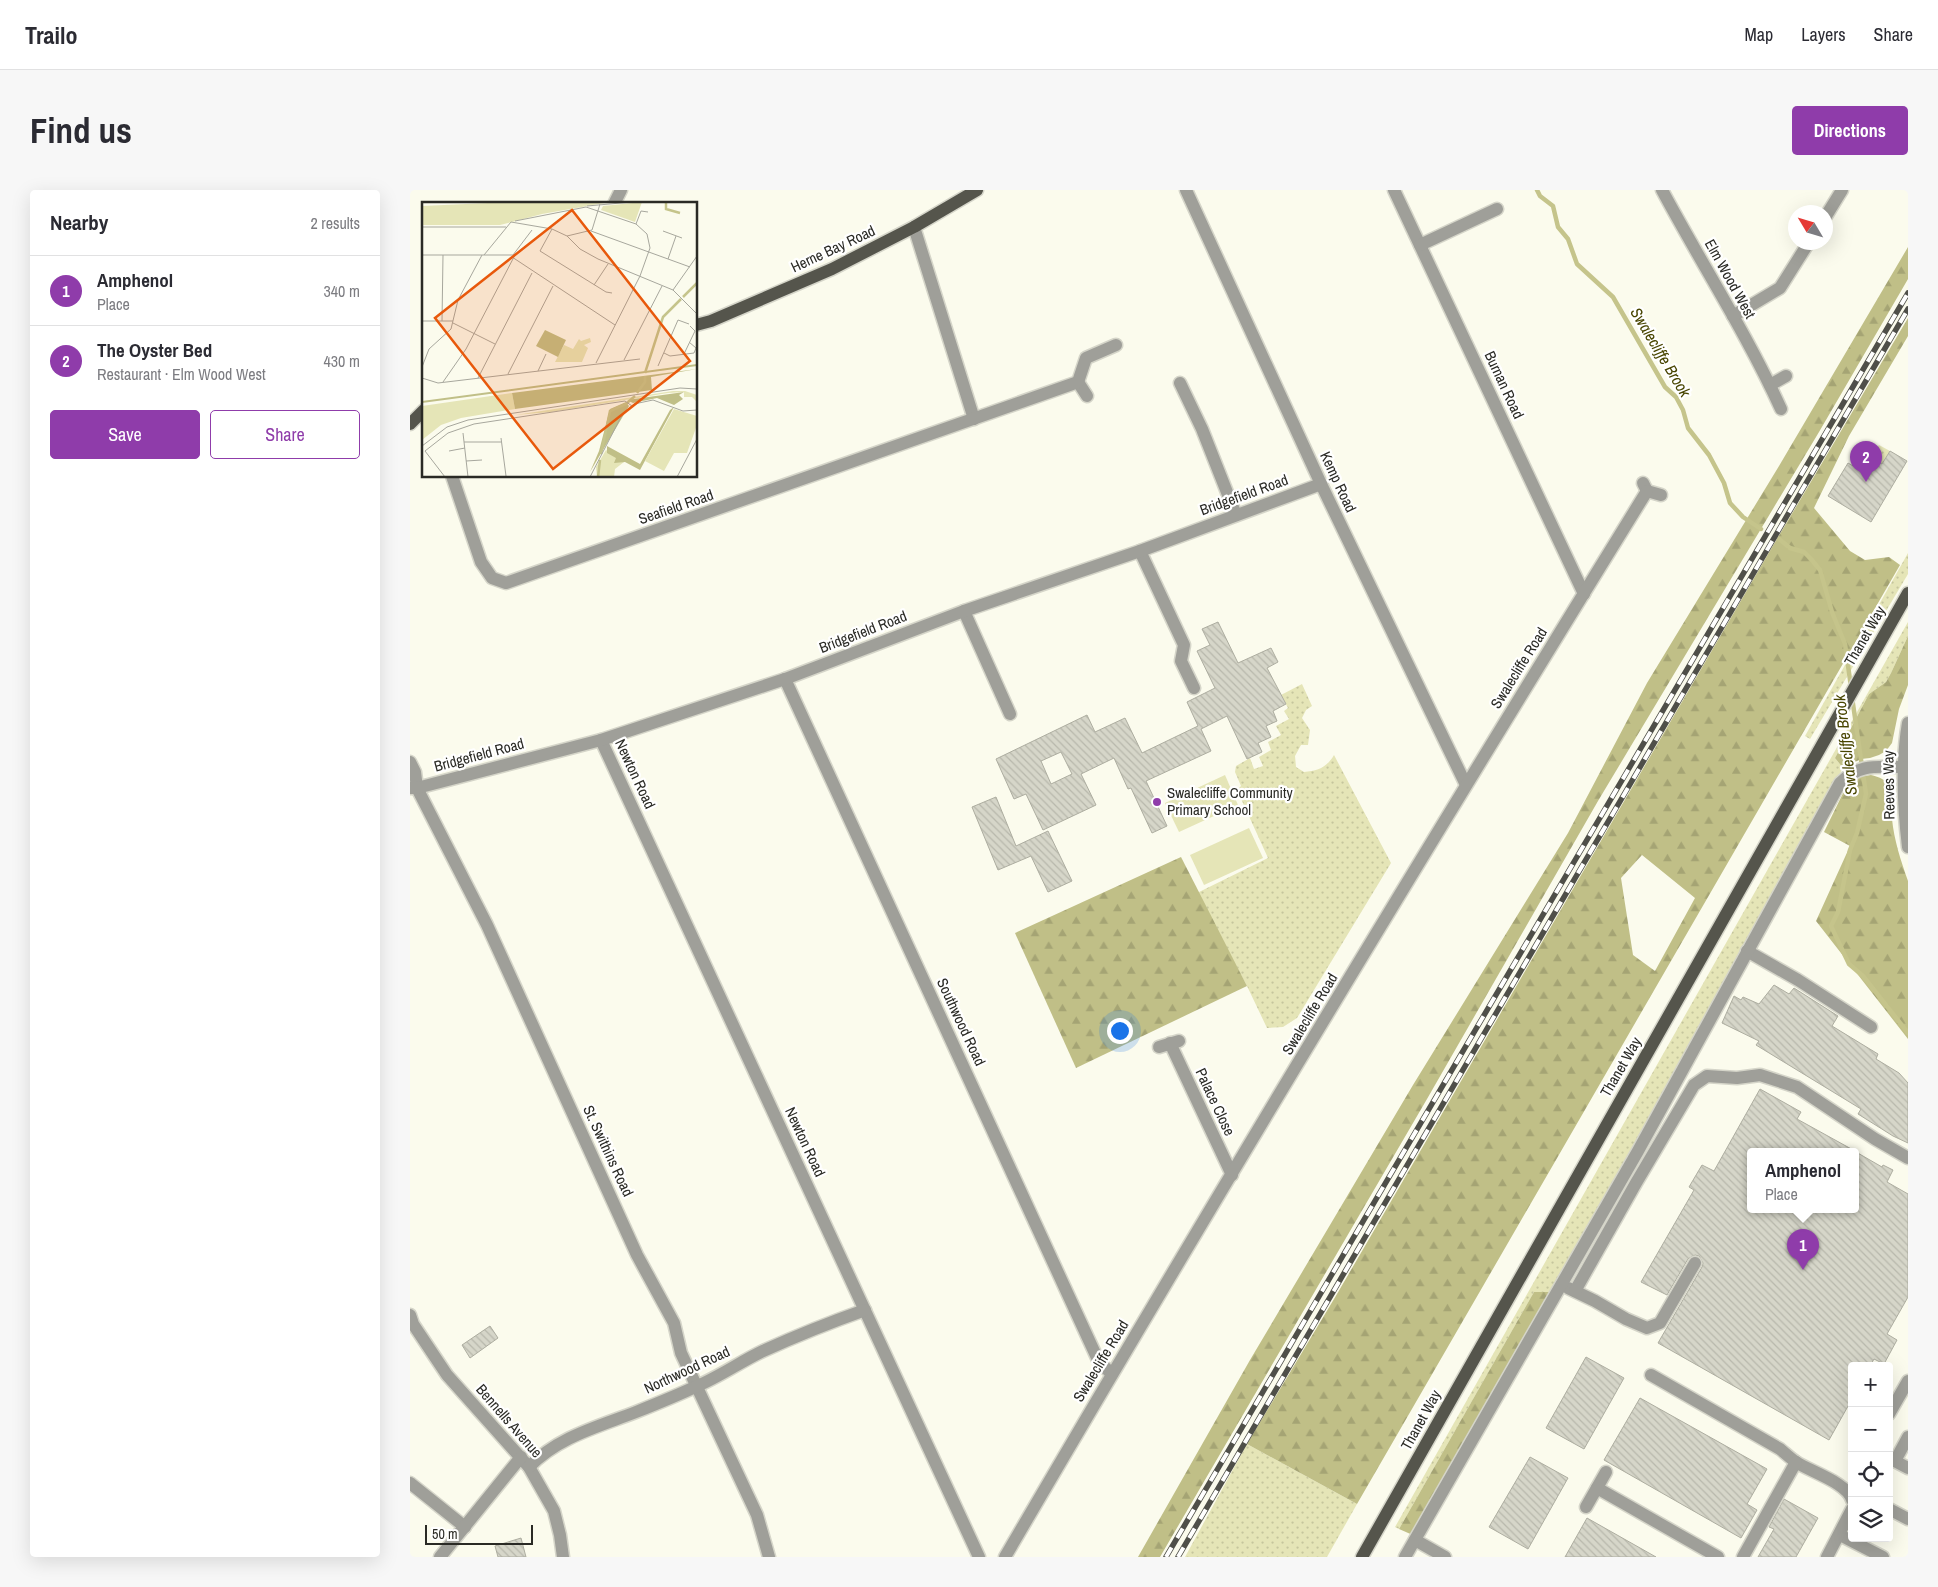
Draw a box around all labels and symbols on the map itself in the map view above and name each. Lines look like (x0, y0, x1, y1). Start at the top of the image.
inset map (422, 202, 698, 478)
north arrow (1788, 205, 1833, 250)
street label: Herne Bay Road (787, 220, 878, 277)
street label: Elm Wood West (1700, 235, 1761, 323)
water label: Swalecliffe Brook (1626, 303, 1697, 401)
street label: Burnan Road (1480, 348, 1529, 422)
pin: 2 (1850, 441, 1882, 482)
street label: Kemp Road (1315, 448, 1362, 516)
street label: Bridgefield Road (1197, 469, 1291, 520)
street label: Seafield Road (636, 484, 716, 529)
street label: Thanet Way (1839, 601, 1891, 670)
street label: Bridgefield Road (816, 605, 910, 658)
street label: Swalecliffe Road (1485, 623, 1552, 712)
water label: Swalecliffe Brook (1828, 693, 1862, 797)
street label: Bridgefield Road (432, 732, 526, 777)
street label: Newton Road (610, 736, 661, 812)
street label: Reeves Way (1877, 749, 1900, 820)
place label: Swalecliffe Community Primary School (1167, 782, 1293, 820)
marker: Swalecliffe Community Primary School (1151, 796, 1163, 808)
street label: Swalecliffe Road (1277, 969, 1342, 1059)
street label: Southwood Road (932, 975, 991, 1069)
your location (1107, 1018, 1133, 1044)
street label: Thanet Way (1595, 1032, 1647, 1101)
street label: Palace Close (1191, 1065, 1240, 1139)
street label: St. Swithins Road (578, 1102, 639, 1200)
street label: Newton Road (780, 1104, 831, 1180)
pin: 1 (1787, 1229, 1819, 1270)
street label: Swalecliffe Road (1068, 1316, 1133, 1406)
street label: Northwood Road (641, 1341, 733, 1399)
street label: Bennells Avenue (471, 1379, 547, 1462)
street label: Thanet Way (1395, 1385, 1446, 1454)
scale bar (425, 1522, 532, 1545)

